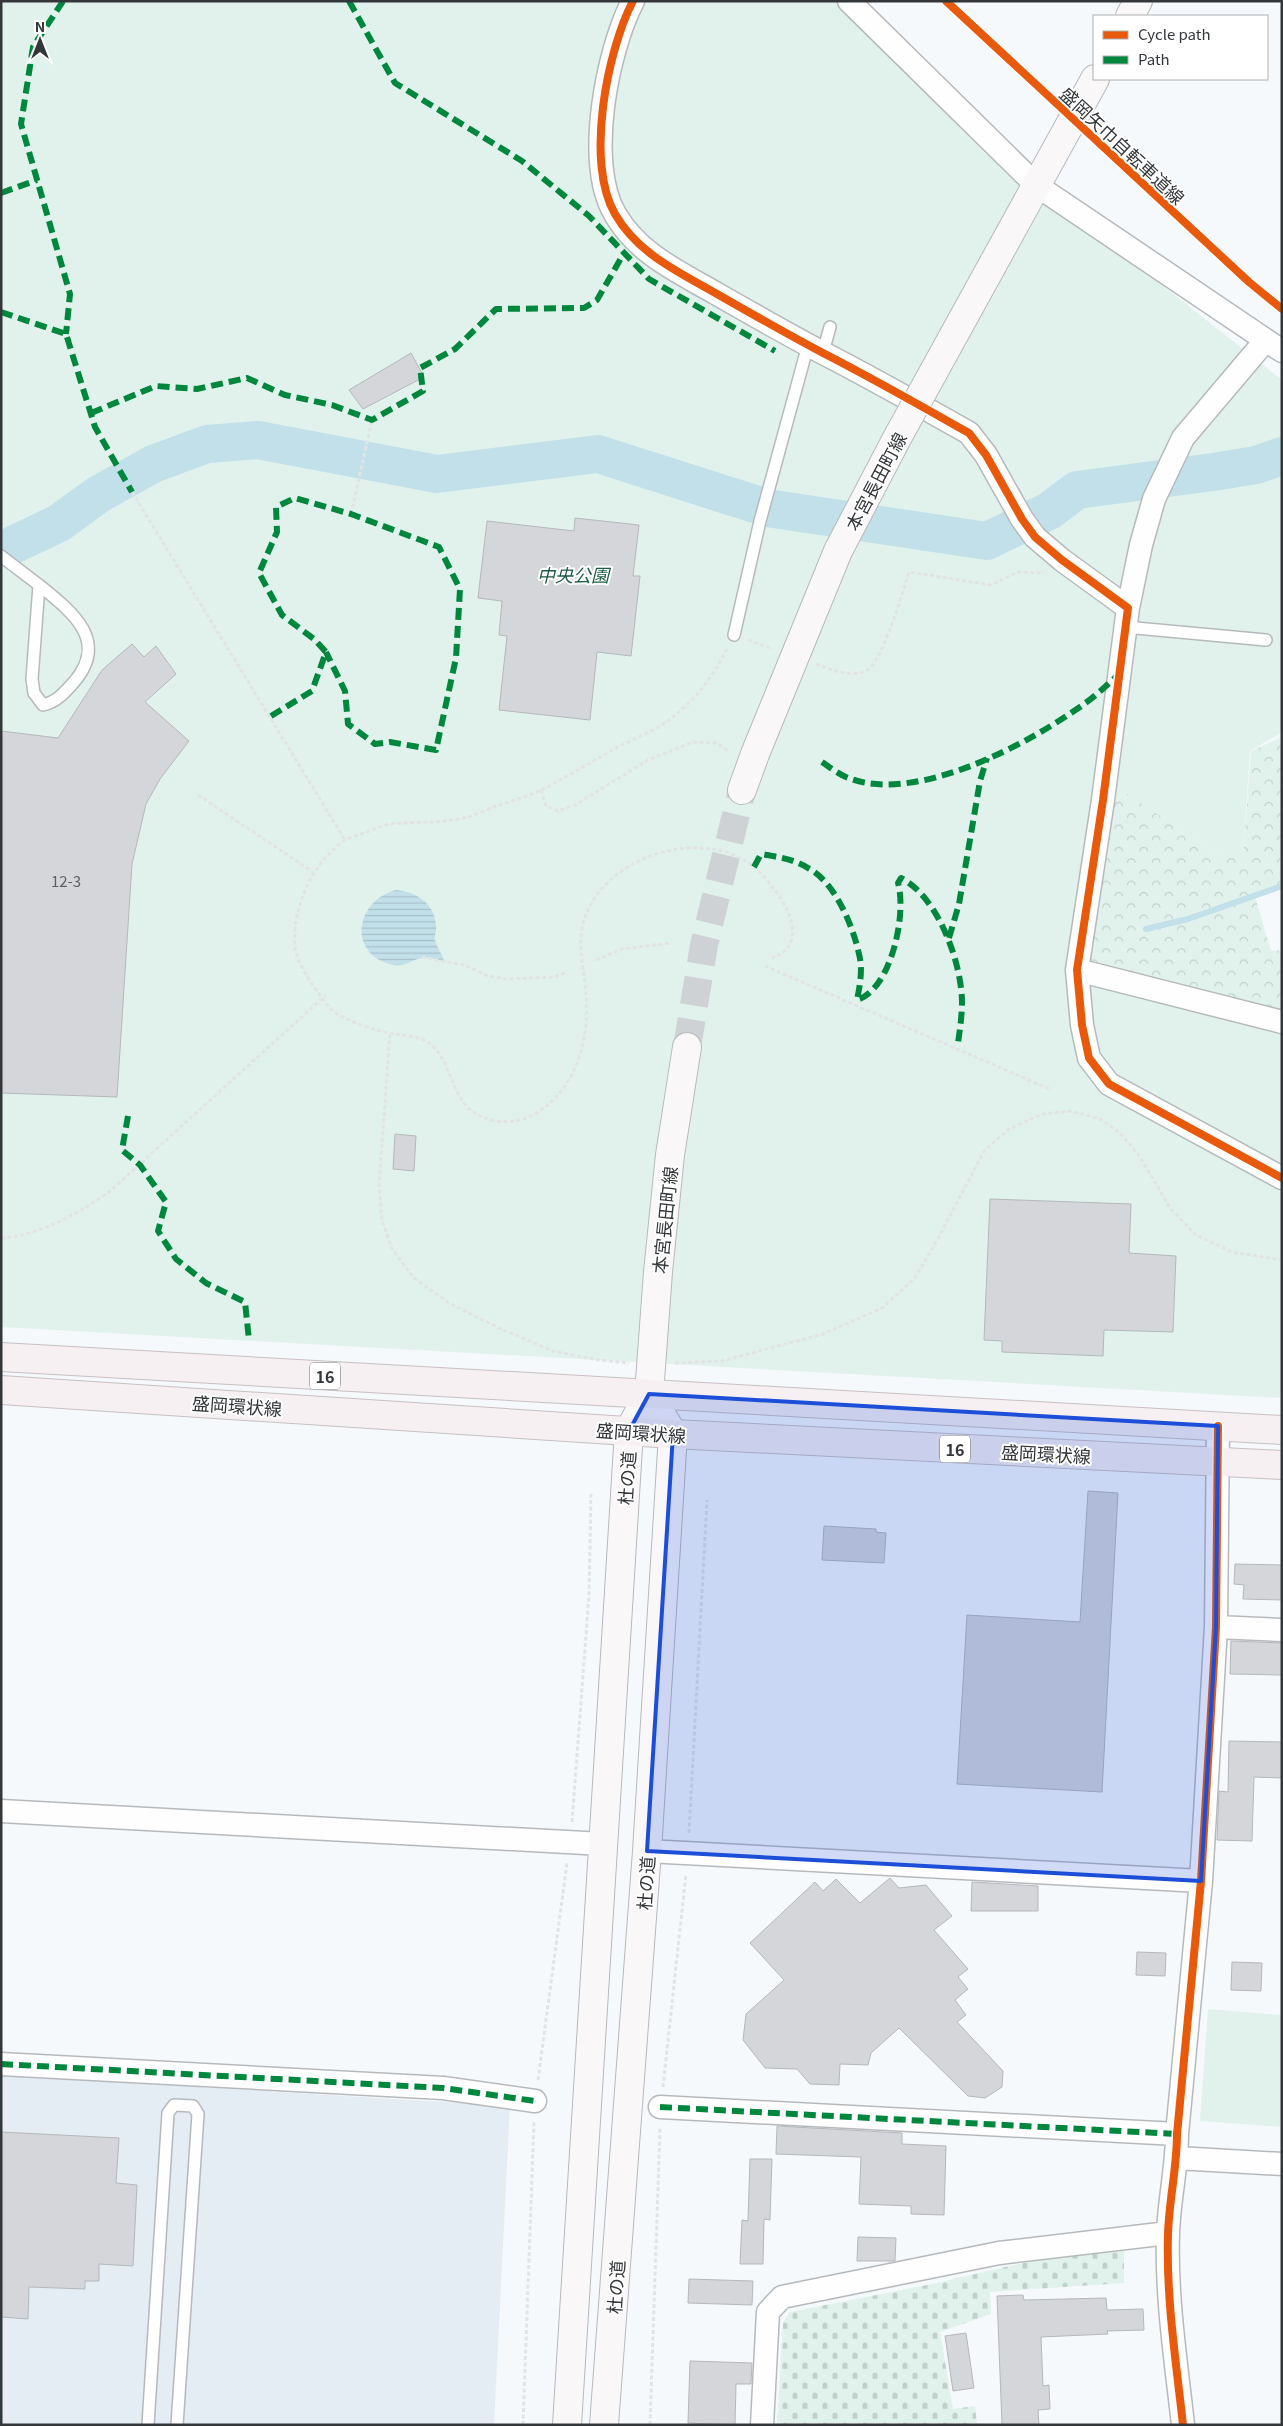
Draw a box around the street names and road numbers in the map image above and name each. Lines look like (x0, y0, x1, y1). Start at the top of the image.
street label: 盛岡矢巾自転車道線 (1055, 80, 1191, 210)
street label: 本宮長田町線 (838, 427, 912, 535)
street label: 本宮長田町線 (645, 1165, 683, 1275)
road number: 16 (310, 1362, 340, 1390)
street label: 盛岡環状線 (191, 1389, 283, 1421)
street label: 盛岡環状線 (595, 1416, 687, 1448)
road number: 16 (940, 1436, 970, 1462)
street label: 盛岡環状線 (1000, 1438, 1092, 1468)
street label: 杜の道 (611, 1450, 641, 1506)
street label: 杜の道 (630, 1855, 660, 1911)
street label: 杜の道 (600, 2259, 630, 2315)

